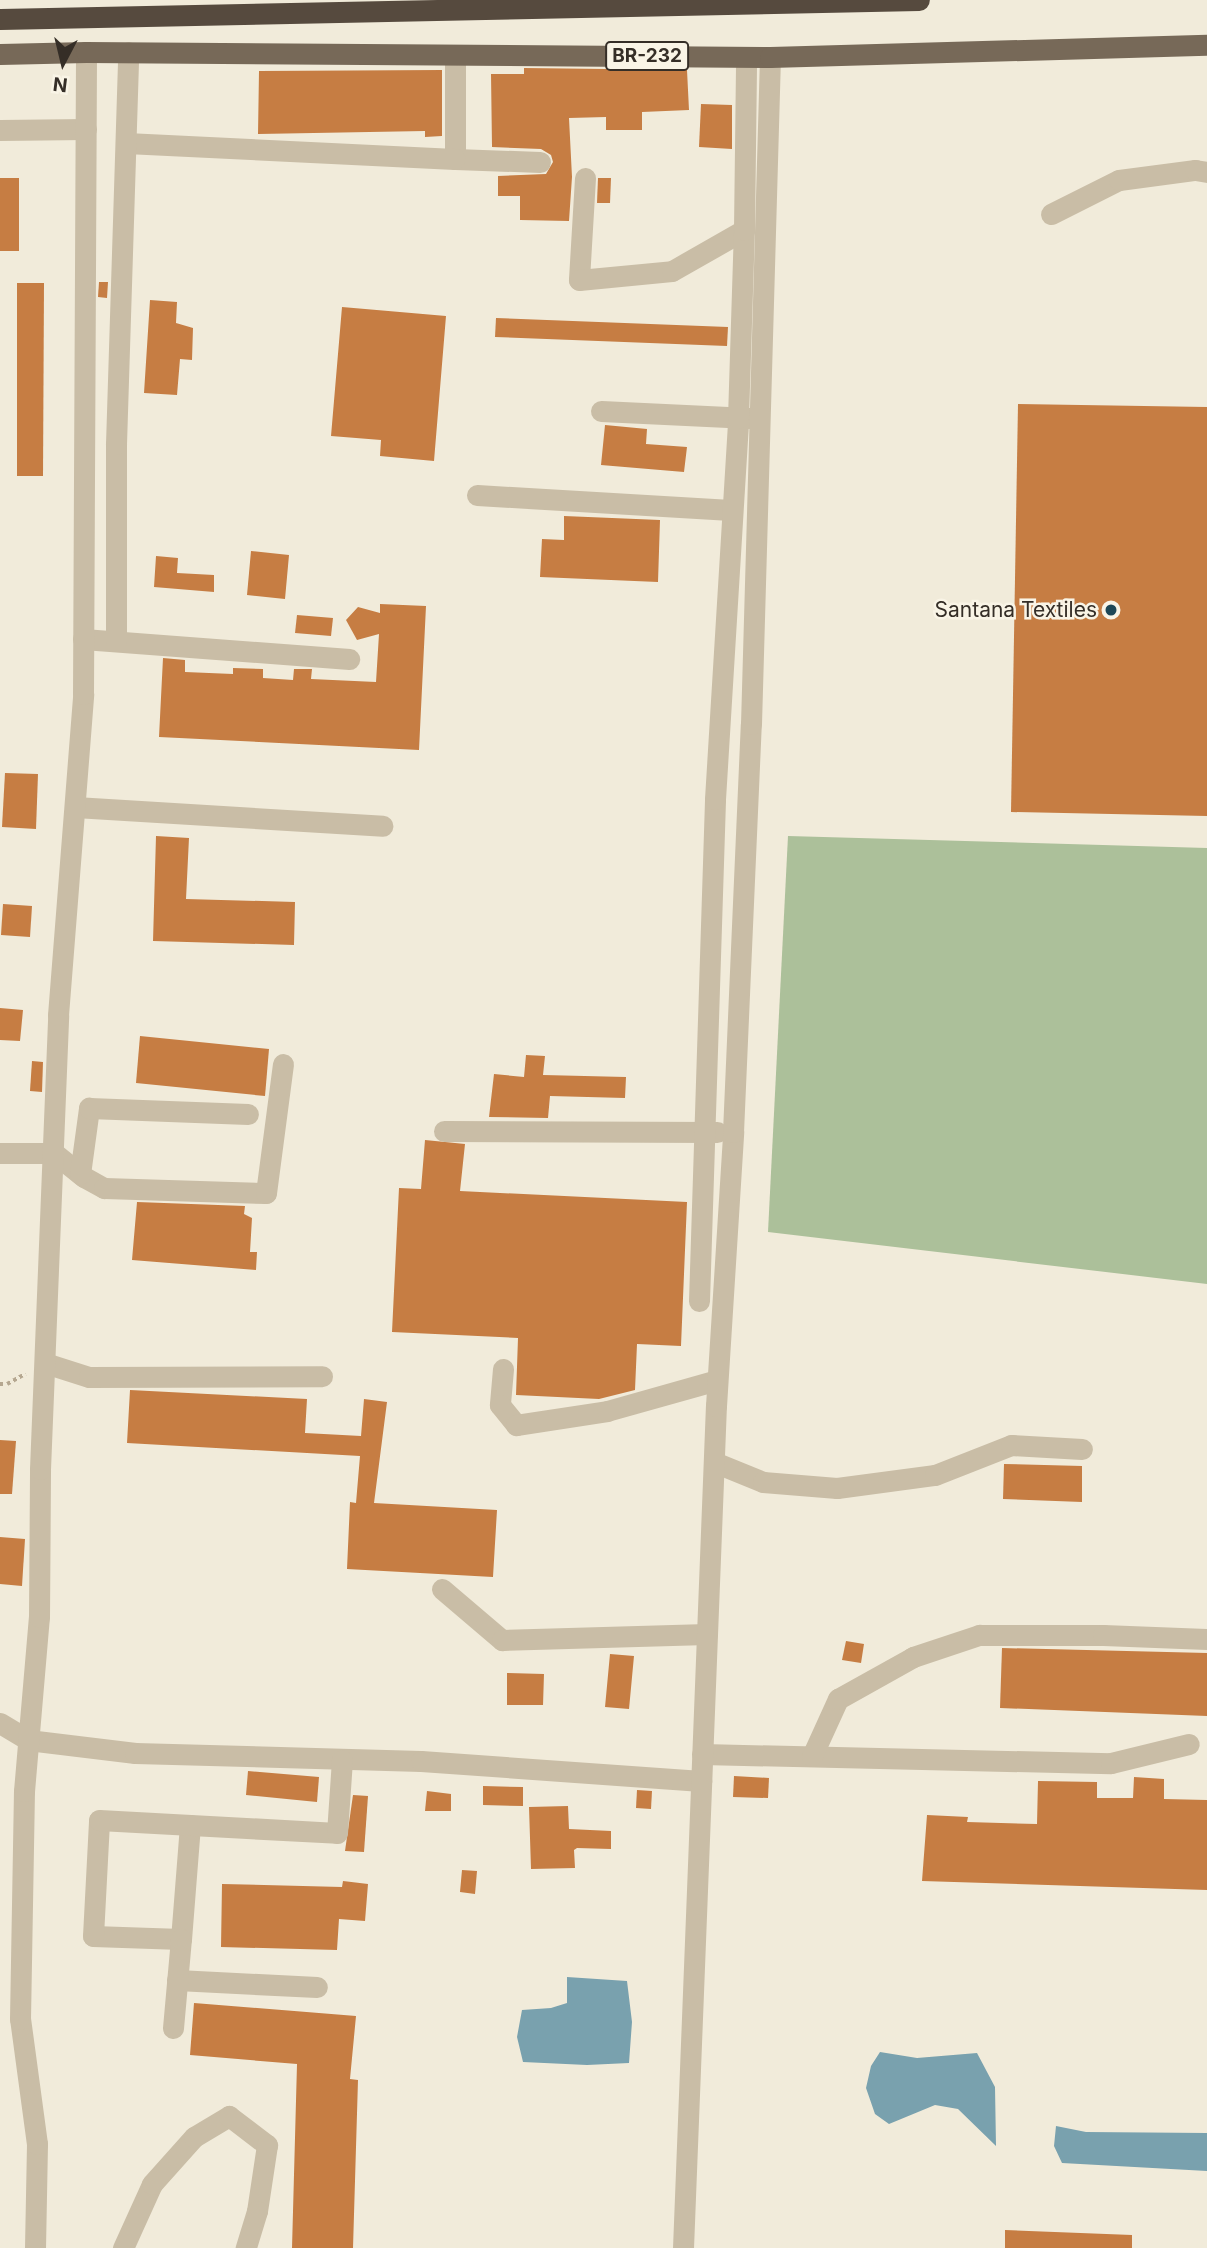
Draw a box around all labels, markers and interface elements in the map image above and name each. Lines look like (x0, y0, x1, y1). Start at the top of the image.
north arrow (28, 28, 98, 98)
road number: BR-232 (605, 40, 689, 72)
text: N (52, 72, 69, 97)
place label: Santana Textiles (935, 597, 1097, 623)
marker: Santana Textiles (1103, 602, 1119, 618)

